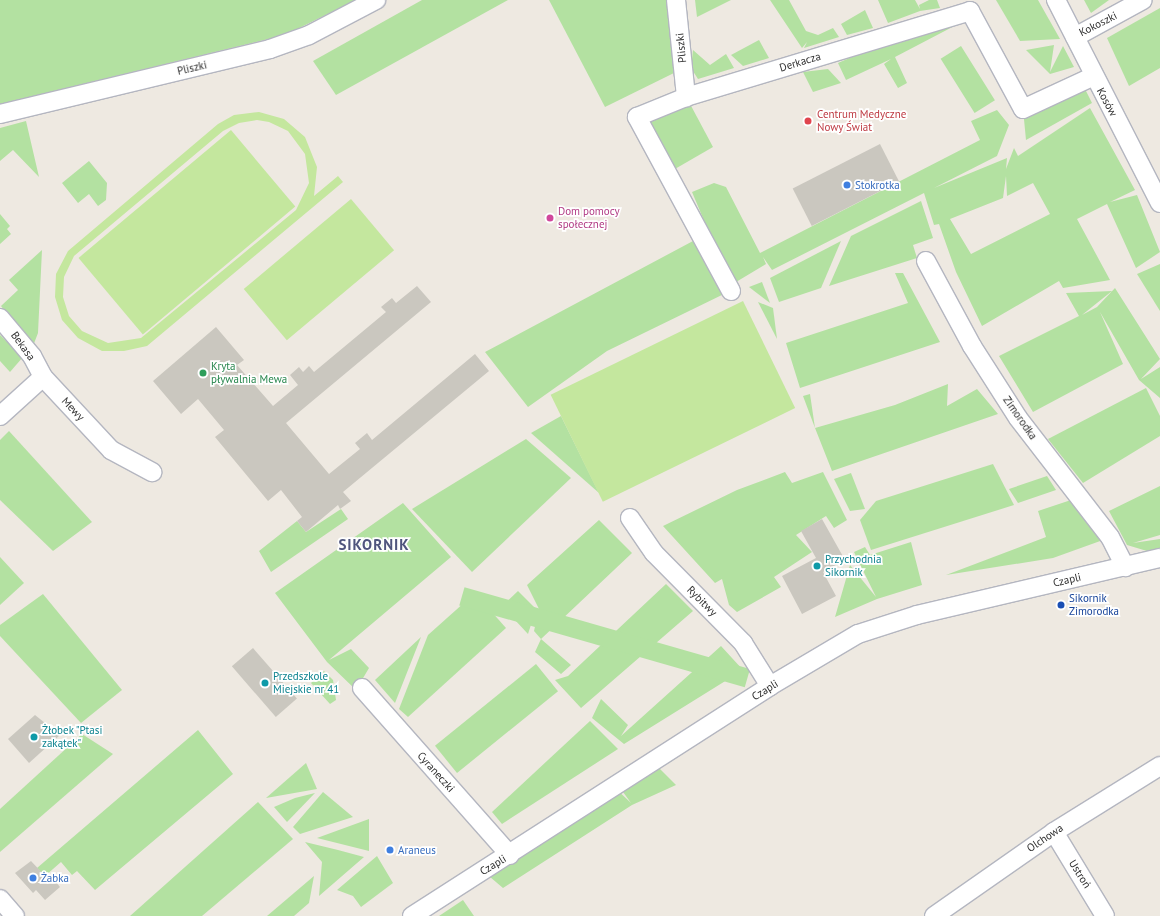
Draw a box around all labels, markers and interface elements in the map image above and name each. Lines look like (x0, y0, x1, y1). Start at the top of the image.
street label: Kokoszki (1077, 9, 1119, 39)
street label: Pliszki (673, 32, 689, 64)
street label: Derkacza (778, 49, 822, 75)
street label: Pliszki (176, 58, 208, 78)
street label: Kosów (1094, 85, 1120, 119)
place label: Centrum Medyczne Nowy Świat (817, 108, 906, 134)
marker: Centrum Medyczne Nowy Świat (802, 115, 814, 127)
place label: Stokrotka (855, 178, 900, 192)
marker: Stokrotka (842, 180, 852, 190)
place label: Dom pomocy społecznej (558, 205, 620, 231)
marker: Dom pomocy społecznej (545, 213, 555, 223)
street label: Bekasa (8, 329, 38, 363)
place label: Kryta pływalnia Mewa (211, 360, 287, 386)
marker: Kryta pływalnia Mewa (198, 368, 208, 378)
street label: Mewy (59, 394, 87, 424)
street label: Zimorodka (1000, 394, 1040, 442)
district label: SIKORNIK (338, 536, 410, 554)
place label: Przychodnia Sikornik (825, 553, 882, 579)
marker: Przychodnia Sikornik (812, 561, 822, 571)
street label: Czapli (1052, 570, 1082, 590)
street label: Rybitwy (684, 583, 720, 619)
place label: Sikornik Zimorodka (1069, 592, 1119, 618)
marker: Sikornik Zimorodka (1056, 600, 1066, 610)
place label: Przedszkole Miejskie nr 41 (273, 670, 339, 696)
street label: Czapli (749, 677, 781, 703)
marker: Przedszkole Miejskie nr 41 (260, 678, 270, 688)
place label: Żłobek "Ptasi zakątek" (42, 724, 103, 750)
marker: Żłobek "Ptasi zakątek" (29, 732, 39, 742)
street label: Cyraneczki (415, 749, 457, 795)
street label: Olchowa (1024, 821, 1066, 855)
place label: Araneus (398, 843, 436, 857)
marker: Araneus (385, 845, 395, 855)
street label: Czapli (477, 852, 509, 878)
street label: Ustroń (1066, 857, 1094, 891)
place label: Żabka (41, 871, 69, 885)
marker: Żabka (28, 873, 38, 883)

